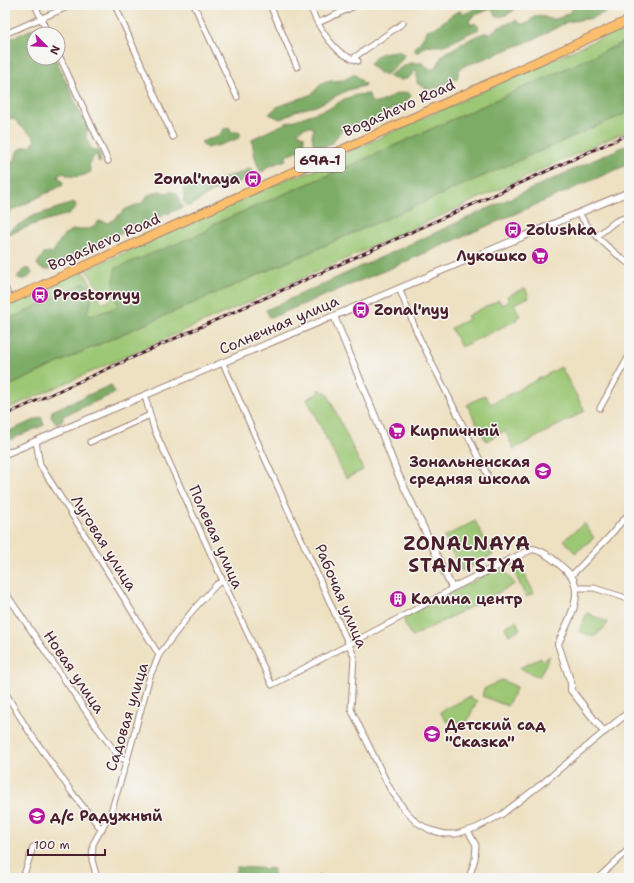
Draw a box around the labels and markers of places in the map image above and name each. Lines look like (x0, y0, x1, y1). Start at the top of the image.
place label: Zonal'naya (154, 169, 241, 189)
bus stop icon: Zonal'naya (243, 169, 263, 189)
bus stop icon: Zolushka (503, 220, 523, 240)
place label: Zolushka (526, 220, 598, 240)
place label: Лукошко (456, 246, 527, 266)
supermarket icon: Лукошко (530, 246, 550, 266)
bus stop icon: Prostornyy (30, 285, 50, 305)
place label: Prostornyy (53, 285, 140, 305)
bus stop icon: Zonal'nyy (351, 300, 371, 320)
place label: Zonal'nyy (374, 300, 449, 320)
supermarket icon: Кирпичный (387, 421, 407, 441)
place label: Кирпичный (410, 421, 500, 441)
place label: Зональненская средняя школа (409, 452, 531, 489)
school or university icon: Зональненская средняя школа (533, 461, 553, 481)
building icon: Калина центр (388, 589, 408, 609)
place label: Калина центр (411, 589, 523, 609)
place label: Детский сад "Сказка" (445, 715, 546, 752)
school or university icon: Детский сад "Сказка" (422, 724, 442, 744)
school or university icon: д/с Радужный (27, 806, 47, 826)
place label: д/с Радужный (50, 806, 163, 826)

